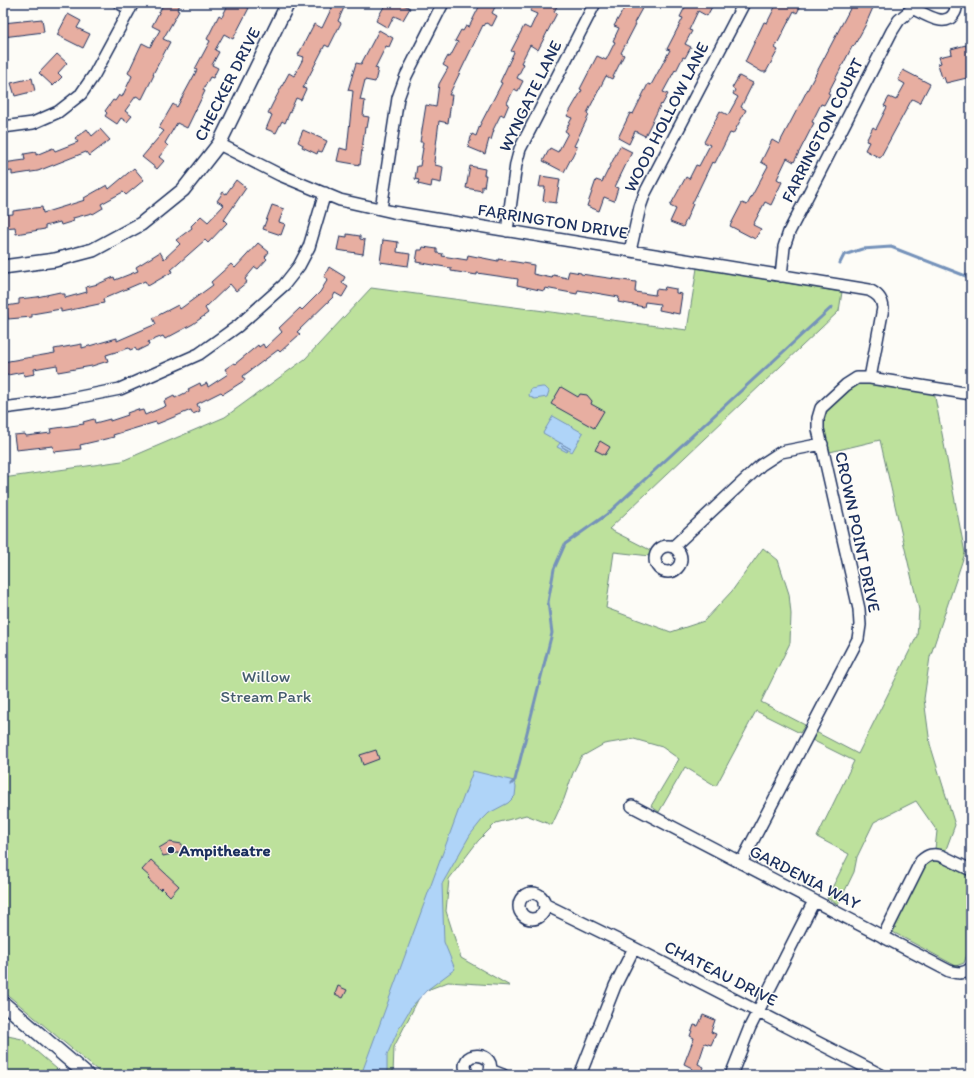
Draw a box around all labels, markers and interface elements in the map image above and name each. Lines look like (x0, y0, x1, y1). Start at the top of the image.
street label: CHECKER DRIVE (190, 24, 264, 144)
street label: WYNGATE LANE (494, 37, 566, 155)
street label: WOOD HOLLOW LANE (619, 39, 713, 195)
street label: FARRINGTON COURT (777, 54, 867, 206)
street label: FARRINGTON DRIVE (476, 199, 630, 243)
street label: CROWN POINT DRIVE (831, 450, 885, 614)
park label: Willow Stream Park (221, 666, 312, 706)
place label: Ampitheatre (178, 840, 271, 861)
street label: GARDENIA WAY (746, 841, 864, 914)
marker: Ampitheatre (166, 845, 176, 855)
street label: CHATEAU DRIVE (661, 936, 781, 1010)

